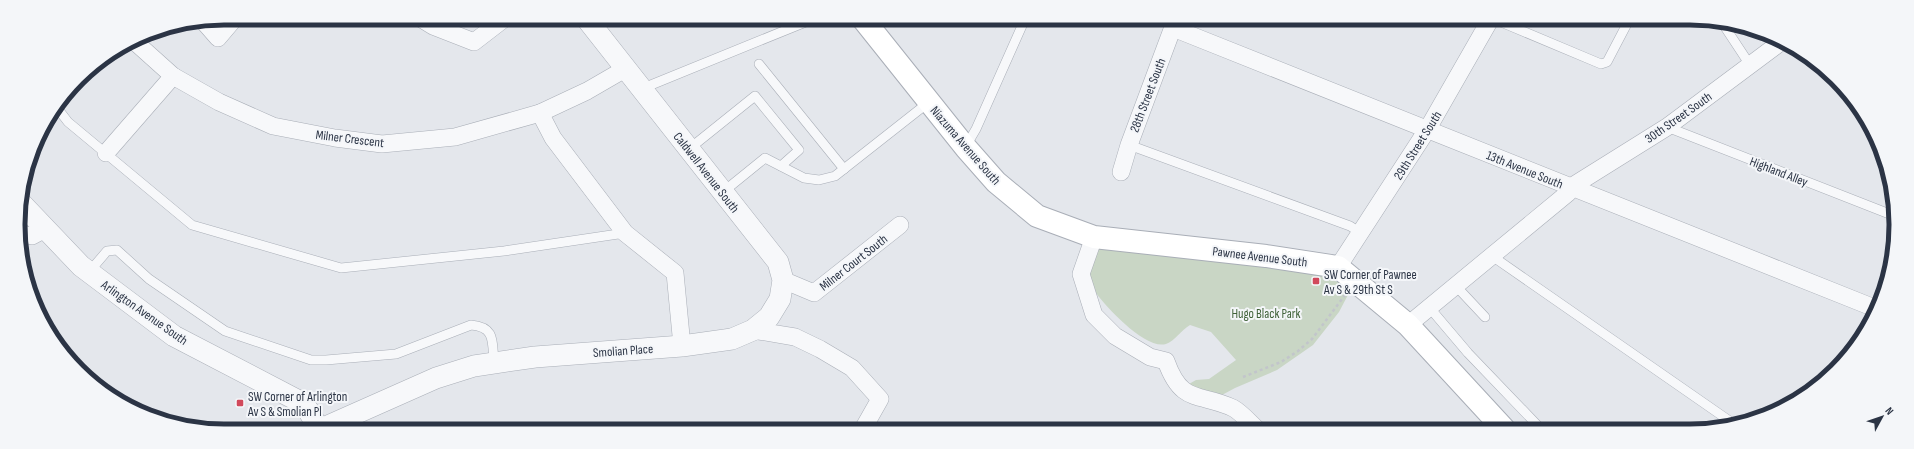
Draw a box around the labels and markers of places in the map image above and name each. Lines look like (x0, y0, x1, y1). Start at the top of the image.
place label: SW Corner of Pawnee Av S & 29th St S (1323, 267, 1417, 298)
marker: SW Corner of Pawnee Av S & 29th St S (1311, 276, 1321, 286)
place label: SW Corner of Arlington Av S & Smolian Pl (247, 389, 347, 420)
marker: SW Corner of Arlington Av S & Smolian Pl (235, 398, 245, 408)

